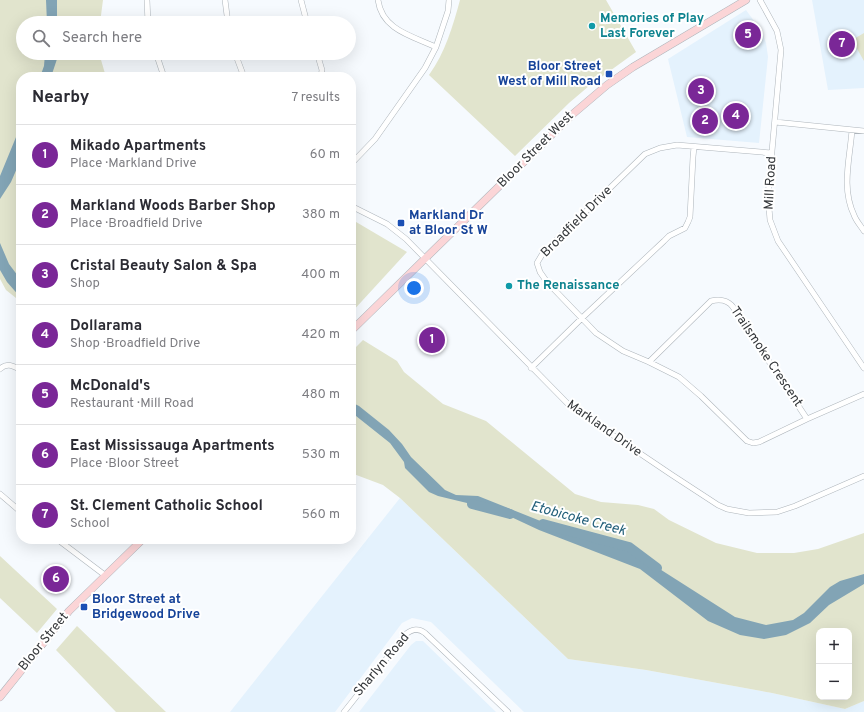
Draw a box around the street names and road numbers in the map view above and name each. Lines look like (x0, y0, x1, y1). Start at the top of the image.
street label: Bloor Street West (494, 108, 578, 192)
street label: Mill Road (762, 156, 780, 210)
street label: Broadfield Drive (538, 183, 616, 261)
street label: Trailsmoke Crescent (726, 304, 806, 410)
street label: Markland Drive (563, 397, 645, 461)
street label: Bloor Street (16, 610, 72, 674)
street label: Sharlyn Road (351, 630, 413, 700)

